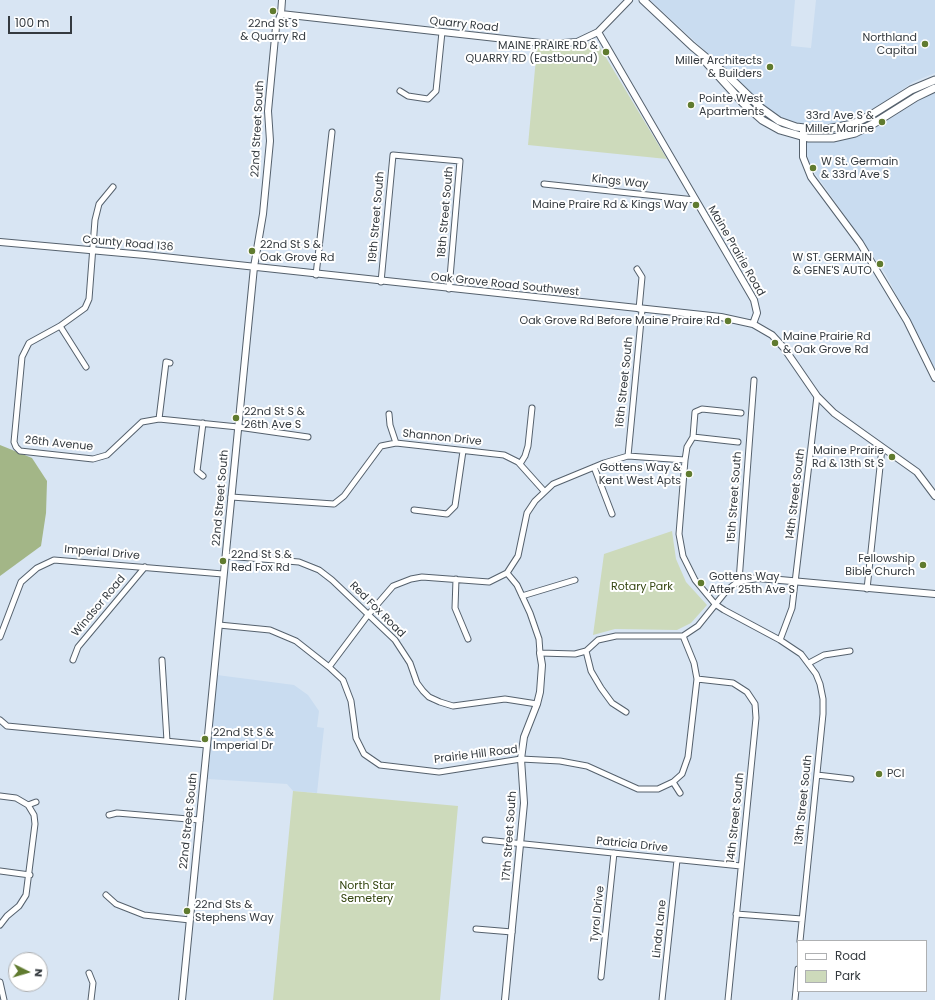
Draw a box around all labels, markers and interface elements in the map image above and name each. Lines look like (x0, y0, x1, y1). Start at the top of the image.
marker: 22nd St S & Quarry Rd (268, 6, 278, 16)
scale bar (10, 8, 74, 34)
text: 100 m (15, 14, 49, 31)
street label: Quarry Road (429, 15, 499, 35)
place label: 22nd St S & Quarry Rd (240, 17, 306, 43)
place label: Northland Capital (862, 31, 917, 57)
place label: MAINE PRAIRE RD & QUARRY RD (Eastbound) (466, 39, 598, 65)
marker: Northland Capital (920, 39, 930, 49)
marker: MAINE PRAIRE RD & QUARRY RD (Eastbound) (601, 47, 611, 57)
place label: Miller Architects & Builders (675, 54, 762, 80)
marker: Miller Architects & Builders (765, 62, 775, 72)
street label: 22nd Street South (249, 80, 267, 178)
place label: Pointe West Apartments (699, 92, 764, 118)
marker: Pointe West Apartments (686, 100, 696, 110)
place label: 33rd Ave S & Miller Marine (805, 109, 874, 135)
marker: 33rd Ave S & Miller Marine (877, 117, 887, 127)
place label: W St. Germain & 33rd Ave S (821, 155, 898, 181)
marker: W St. Germain & 33rd Ave S (808, 163, 818, 173)
street label: 18th Street South (435, 166, 457, 258)
street label: 19th Street South (366, 171, 388, 263)
street label: Kings Way (591, 172, 649, 192)
place label: Maine Praire Rd & Kings Way (532, 198, 688, 212)
marker: Maine Praire Rd & Kings Way (691, 200, 701, 210)
street label: Maine Prairie Road (705, 203, 767, 299)
street label: County Road 136 (82, 233, 174, 255)
place label: 22nd St S & Oak Grove Rd (260, 238, 334, 264)
marker: 22nd St S & Oak Grove Rd (247, 246, 257, 256)
place label: W ST. GERMAIN & GENE'S AUTO (792, 251, 872, 277)
marker: W ST. GERMAIN & GENE'S AUTO (875, 259, 885, 269)
street label: Oak Grove Road Southwest (430, 271, 580, 299)
place label: Oak Grove Rd Before Maine Praire Rd (520, 314, 720, 328)
marker: Oak Grove Rd Before Maine Praire Rd (723, 316, 733, 326)
place label: Maine Prairie Rd & Oak Grove Rd (783, 330, 871, 356)
street label: 16th Street South (614, 336, 636, 428)
marker: Maine Prairie Rd & Oak Grove Rd (770, 338, 780, 348)
place label: 22nd St S & 26th Ave S (244, 405, 305, 431)
marker: 22nd St S & 26th Ave S (231, 413, 241, 423)
street label: Shannon Drive (402, 427, 482, 449)
street label: 26th Avenue (24, 434, 94, 454)
place label: Maine Prairie Rd & 13th St S (812, 444, 884, 470)
street label: 14th Street South (784, 448, 808, 540)
street label: 22nd Street South (210, 449, 232, 547)
street label: 15th Street South (725, 451, 745, 543)
marker: Maine Prairie Rd & 13th St S (887, 452, 897, 462)
place label: Gottens Way & Kent West Apts (599, 461, 681, 487)
marker: Gottens Way & Kent West Apts (684, 469, 694, 479)
street label: Imperial Drive (64, 543, 140, 563)
place label: 22nd St S & Red Fox Rd (231, 548, 292, 574)
place label: Fellowship Bible Church (845, 552, 915, 578)
marker: 22nd St S & Red Fox Rd (218, 556, 228, 566)
marker: Fellowship Bible Church (918, 560, 928, 570)
place label: Gottens Way After 25th Ave S (709, 570, 795, 596)
street label: Windsor Road (69, 573, 129, 639)
marker: Gottens Way After 25th Ave S (696, 578, 706, 588)
street label: Red Fox Road (346, 579, 408, 641)
park label: Rotary Park (611, 580, 673, 594)
place label: 22nd St S & Imperial Dr (213, 726, 274, 752)
marker: 22nd St S & Imperial Dr (200, 734, 210, 744)
street label: Prairie Hill Road (433, 743, 519, 767)
street label: 13th Street South (793, 754, 815, 846)
place label: PCI (887, 767, 905, 781)
marker: PCI (874, 769, 884, 779)
street label: 22nd Street South (177, 772, 201, 870)
street label: 14th Street South (725, 772, 747, 864)
street label: 17th Street South (500, 791, 520, 881)
street label: Patricia Drive (596, 835, 668, 855)
park label: North Star Semetery (340, 879, 394, 905)
street label: Tyrol Drive (588, 885, 608, 943)
place label: 22nd Sts & Stephens Way (195, 898, 274, 924)
street label: Linda Lane (650, 899, 670, 959)
marker: 22nd Sts & Stephens Way (182, 906, 192, 916)
legend (797, 940, 927, 992)
text: Road (835, 947, 866, 964)
north arrow (8, 952, 48, 992)
text: Park (835, 967, 861, 984)
text: N (31, 968, 47, 978)

